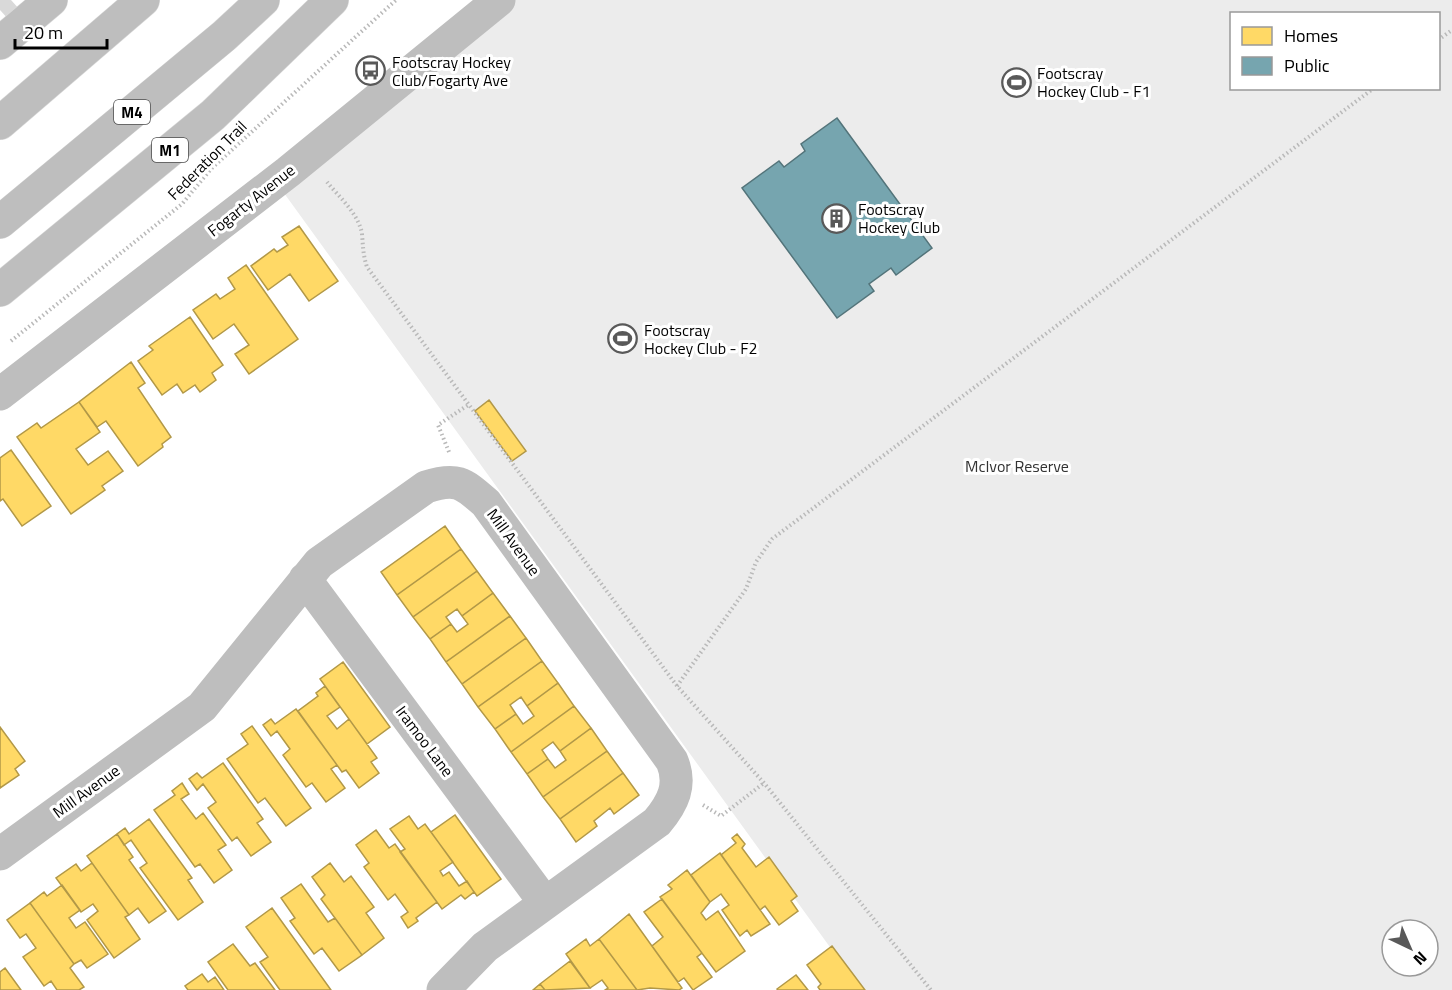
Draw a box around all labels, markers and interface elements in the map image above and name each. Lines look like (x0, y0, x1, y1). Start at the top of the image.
scale bar (15, 12, 106, 50)
legend (1230, 12, 1440, 90)
text: 20 m (24, 19, 63, 46)
text: Homes (1284, 22, 1338, 49)
place label: Footscray Hockey Club/Fogarty Ave (392, 50, 511, 92)
text: Public (1284, 52, 1330, 79)
bus stop icon: Footscray Hockey Club/Fogarty Ave (355, 55, 387, 87)
place label: Footscray Hockey Club - F1 (1037, 61, 1151, 103)
sports icon: Footscray Hockey Club - F1 (1000, 66, 1032, 98)
road number: M4 (114, 100, 150, 124)
street label: Federation Trail (162, 115, 252, 205)
road number: M1 (152, 138, 188, 162)
street label: Fogarty Avenue (202, 158, 300, 242)
place label: Footscray Hockey Club (858, 197, 940, 239)
building icon: Footscray Hockey Club (821, 202, 853, 234)
place label: Footscray Hockey Club - F2 (644, 318, 758, 360)
sports icon: Footscray Hockey Club - F2 (607, 323, 639, 355)
park label: McIvor Reserve (965, 454, 1069, 478)
street label: Mill Avenue (481, 503, 547, 581)
street label: Iramoo Lane (390, 700, 460, 782)
street label: Mill Avenue (47, 758, 125, 824)
north arrow (1380, 918, 1440, 978)
text: N (1408, 946, 1433, 971)

